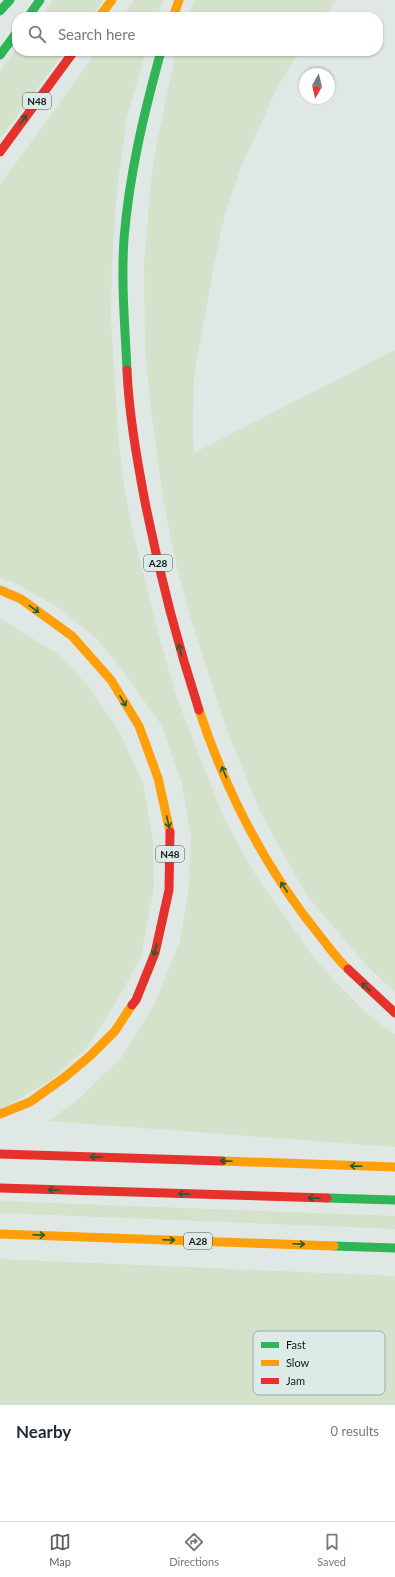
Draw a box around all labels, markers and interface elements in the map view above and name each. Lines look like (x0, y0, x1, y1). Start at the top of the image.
search box (12, 12, 383, 56)
icon: search (26, 23, 48, 45)
text: Search here (58, 25, 135, 43)
north arrow (299, 68, 335, 104)
road number: N48 (23, 93, 51, 109)
one-way arrow (19, 115, 27, 126)
road number: A28 (144, 555, 172, 571)
one-way arrow (28, 604, 39, 613)
one-way arrow (176, 644, 183, 657)
one-way arrow (120, 695, 128, 707)
one-way arrow (219, 767, 227, 779)
one-way arrow (164, 815, 172, 828)
road number: N48 (156, 846, 184, 862)
one-way arrow (280, 882, 288, 893)
one-way arrow (151, 944, 158, 957)
one-way arrow (361, 982, 371, 992)
one-way arrow (90, 1153, 103, 1161)
one-way arrow (220, 1157, 233, 1165)
one-way arrow (350, 1162, 363, 1169)
one-way arrow (48, 1186, 61, 1194)
one-way arrow (178, 1190, 191, 1198)
one-way arrow (308, 1194, 321, 1202)
one-way arrow (32, 1232, 45, 1239)
road number: A28 (184, 1233, 212, 1249)
one-way arrow (162, 1236, 175, 1244)
one-way arrow (292, 1241, 305, 1248)
legend (253, 1331, 385, 1395)
text: Fast (286, 1338, 306, 1351)
text: Slow (286, 1356, 310, 1369)
text: Jam (286, 1374, 305, 1387)
text: Nearby (16, 1421, 71, 1442)
text: 0 results (331, 1423, 379, 1439)
tab: Map (49, 1531, 71, 1568)
tab: Directions (169, 1531, 219, 1568)
tab: Saved (317, 1531, 346, 1568)

